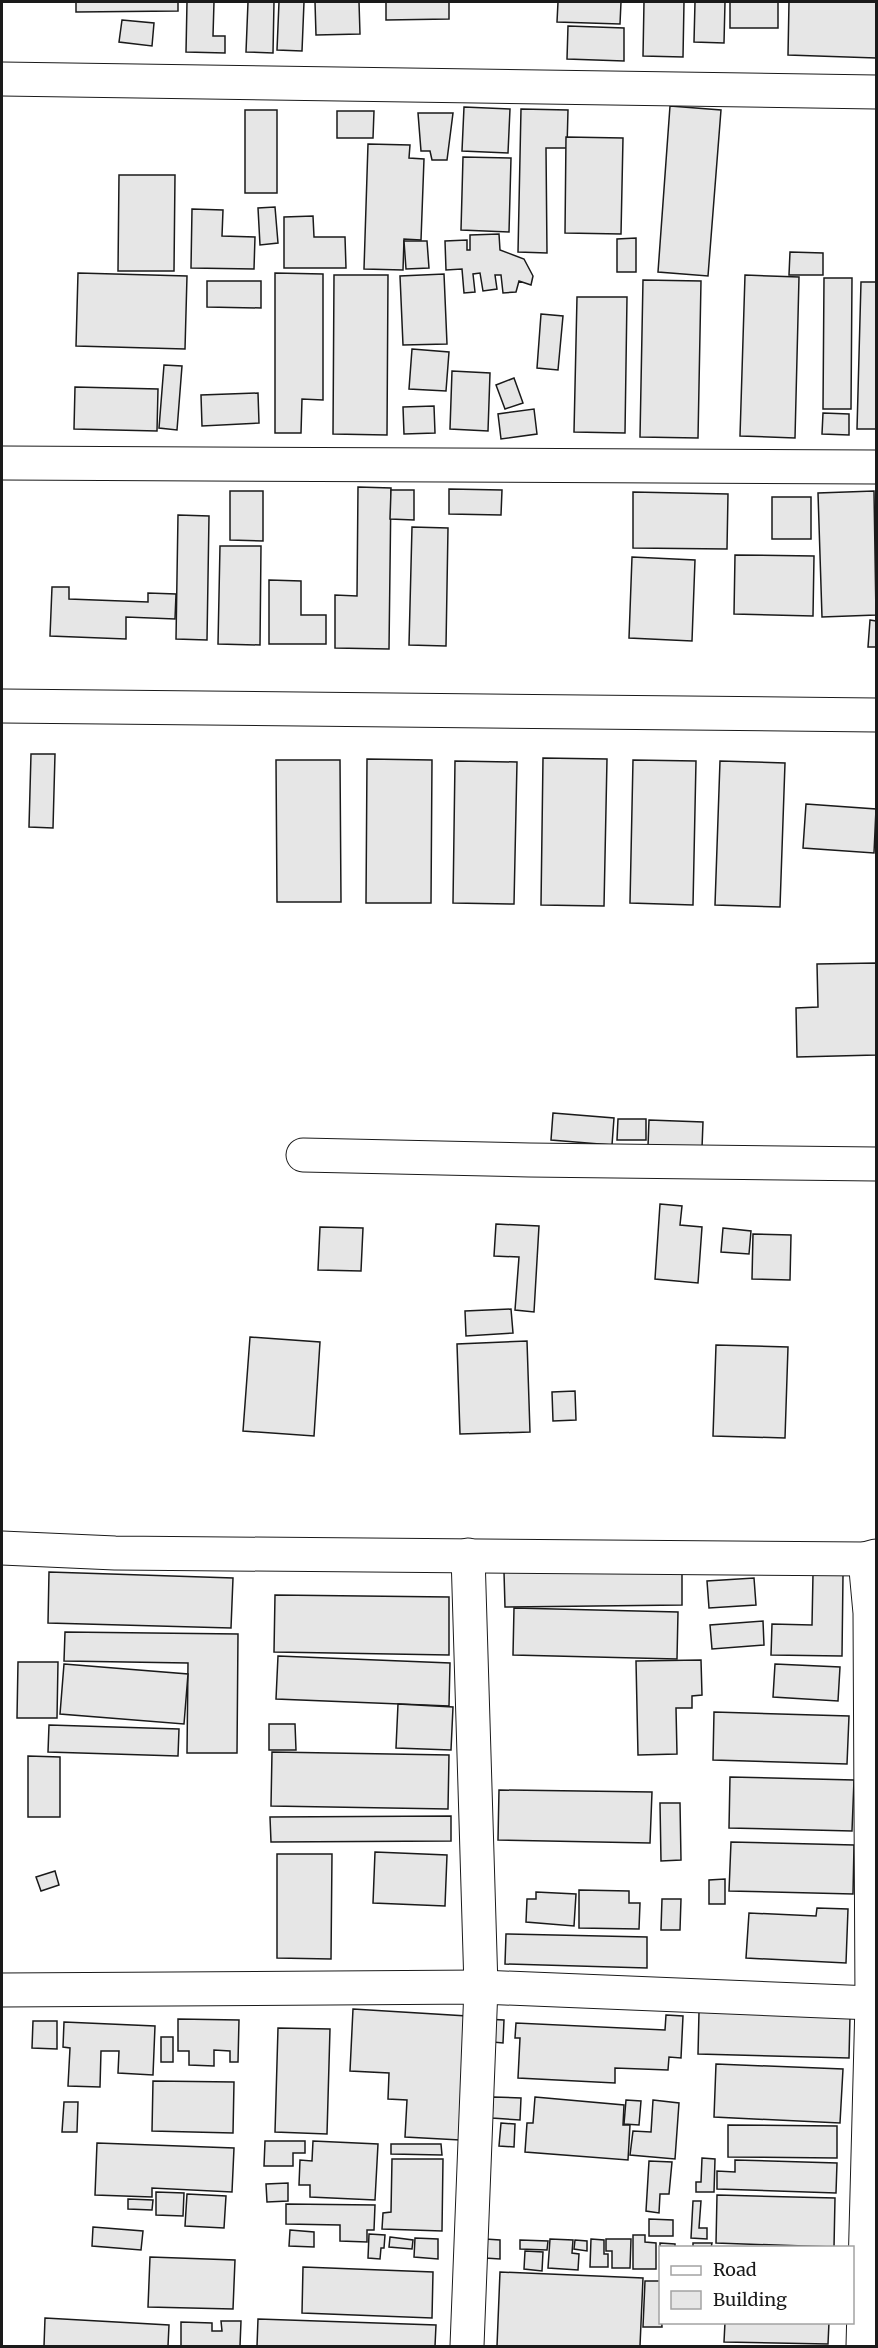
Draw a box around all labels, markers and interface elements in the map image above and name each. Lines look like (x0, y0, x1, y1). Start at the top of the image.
legend (659, 2246, 854, 2324)
text: Road (713, 2258, 757, 2281)
text: Building (713, 2288, 787, 2311)

